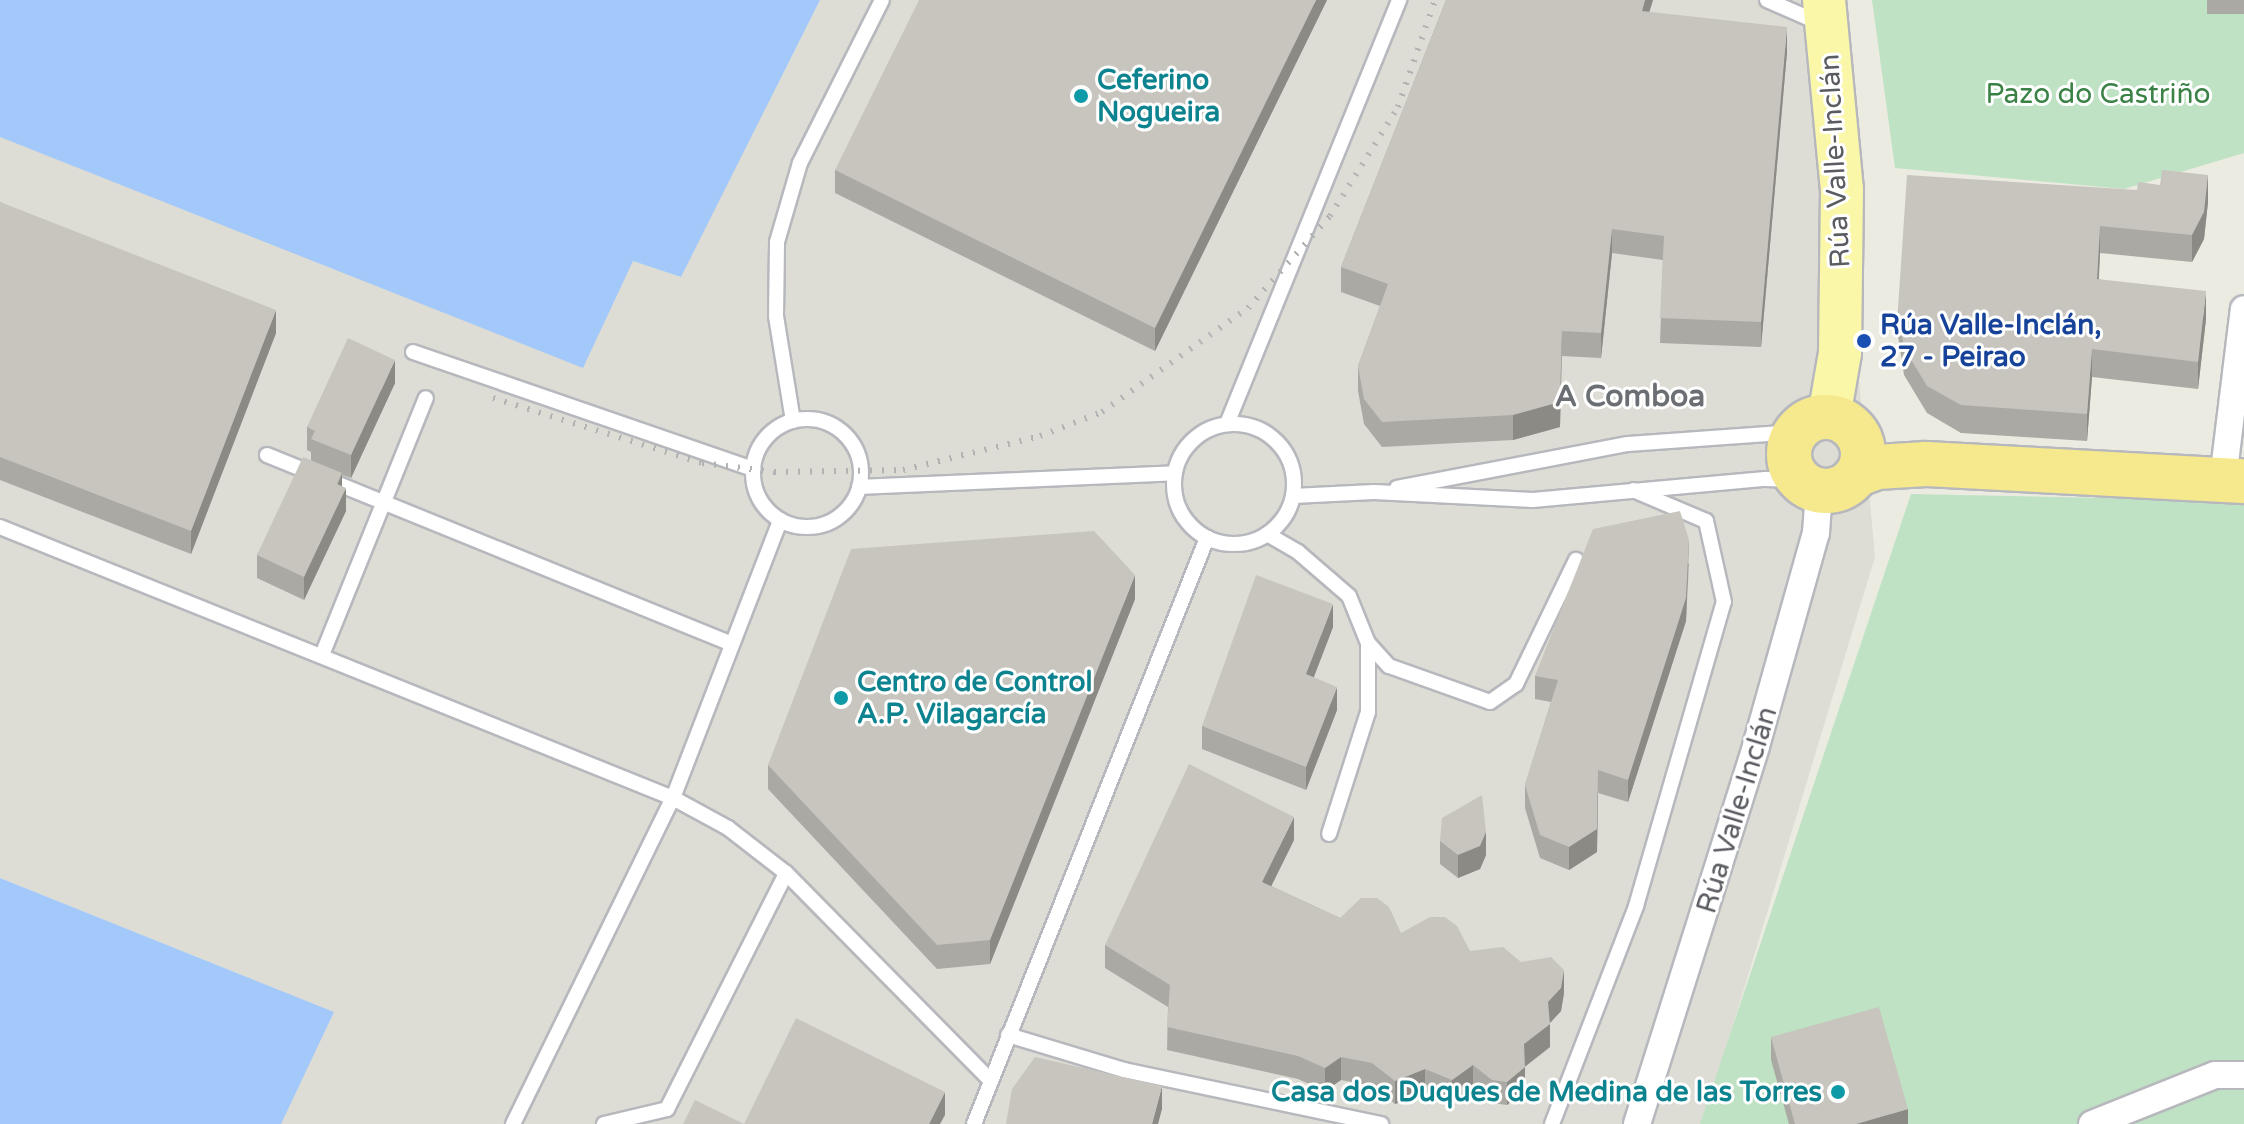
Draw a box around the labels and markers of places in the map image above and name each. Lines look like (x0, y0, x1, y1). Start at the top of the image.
place label: Ceferino Nogueira (1097, 63, 1220, 129)
marker: Ceferino Nogueira (1072, 87, 1090, 105)
place label: Rúa Valle-Inclán, 27 - Peirao (1880, 308, 2102, 374)
marker: Rúa Valle-Inclán, 27 - Peirao (1855, 332, 1873, 350)
place label: Centro de Control A.P. Vilagarcía (857, 665, 1092, 731)
marker: Centro de Control A.P. Vilagarcía (832, 689, 850, 707)
place label: Casa dos Duques de Medina de las Torres (1271, 1075, 1822, 1109)
marker: Casa dos Duques de Medina de las Torres (1829, 1083, 1847, 1101)

